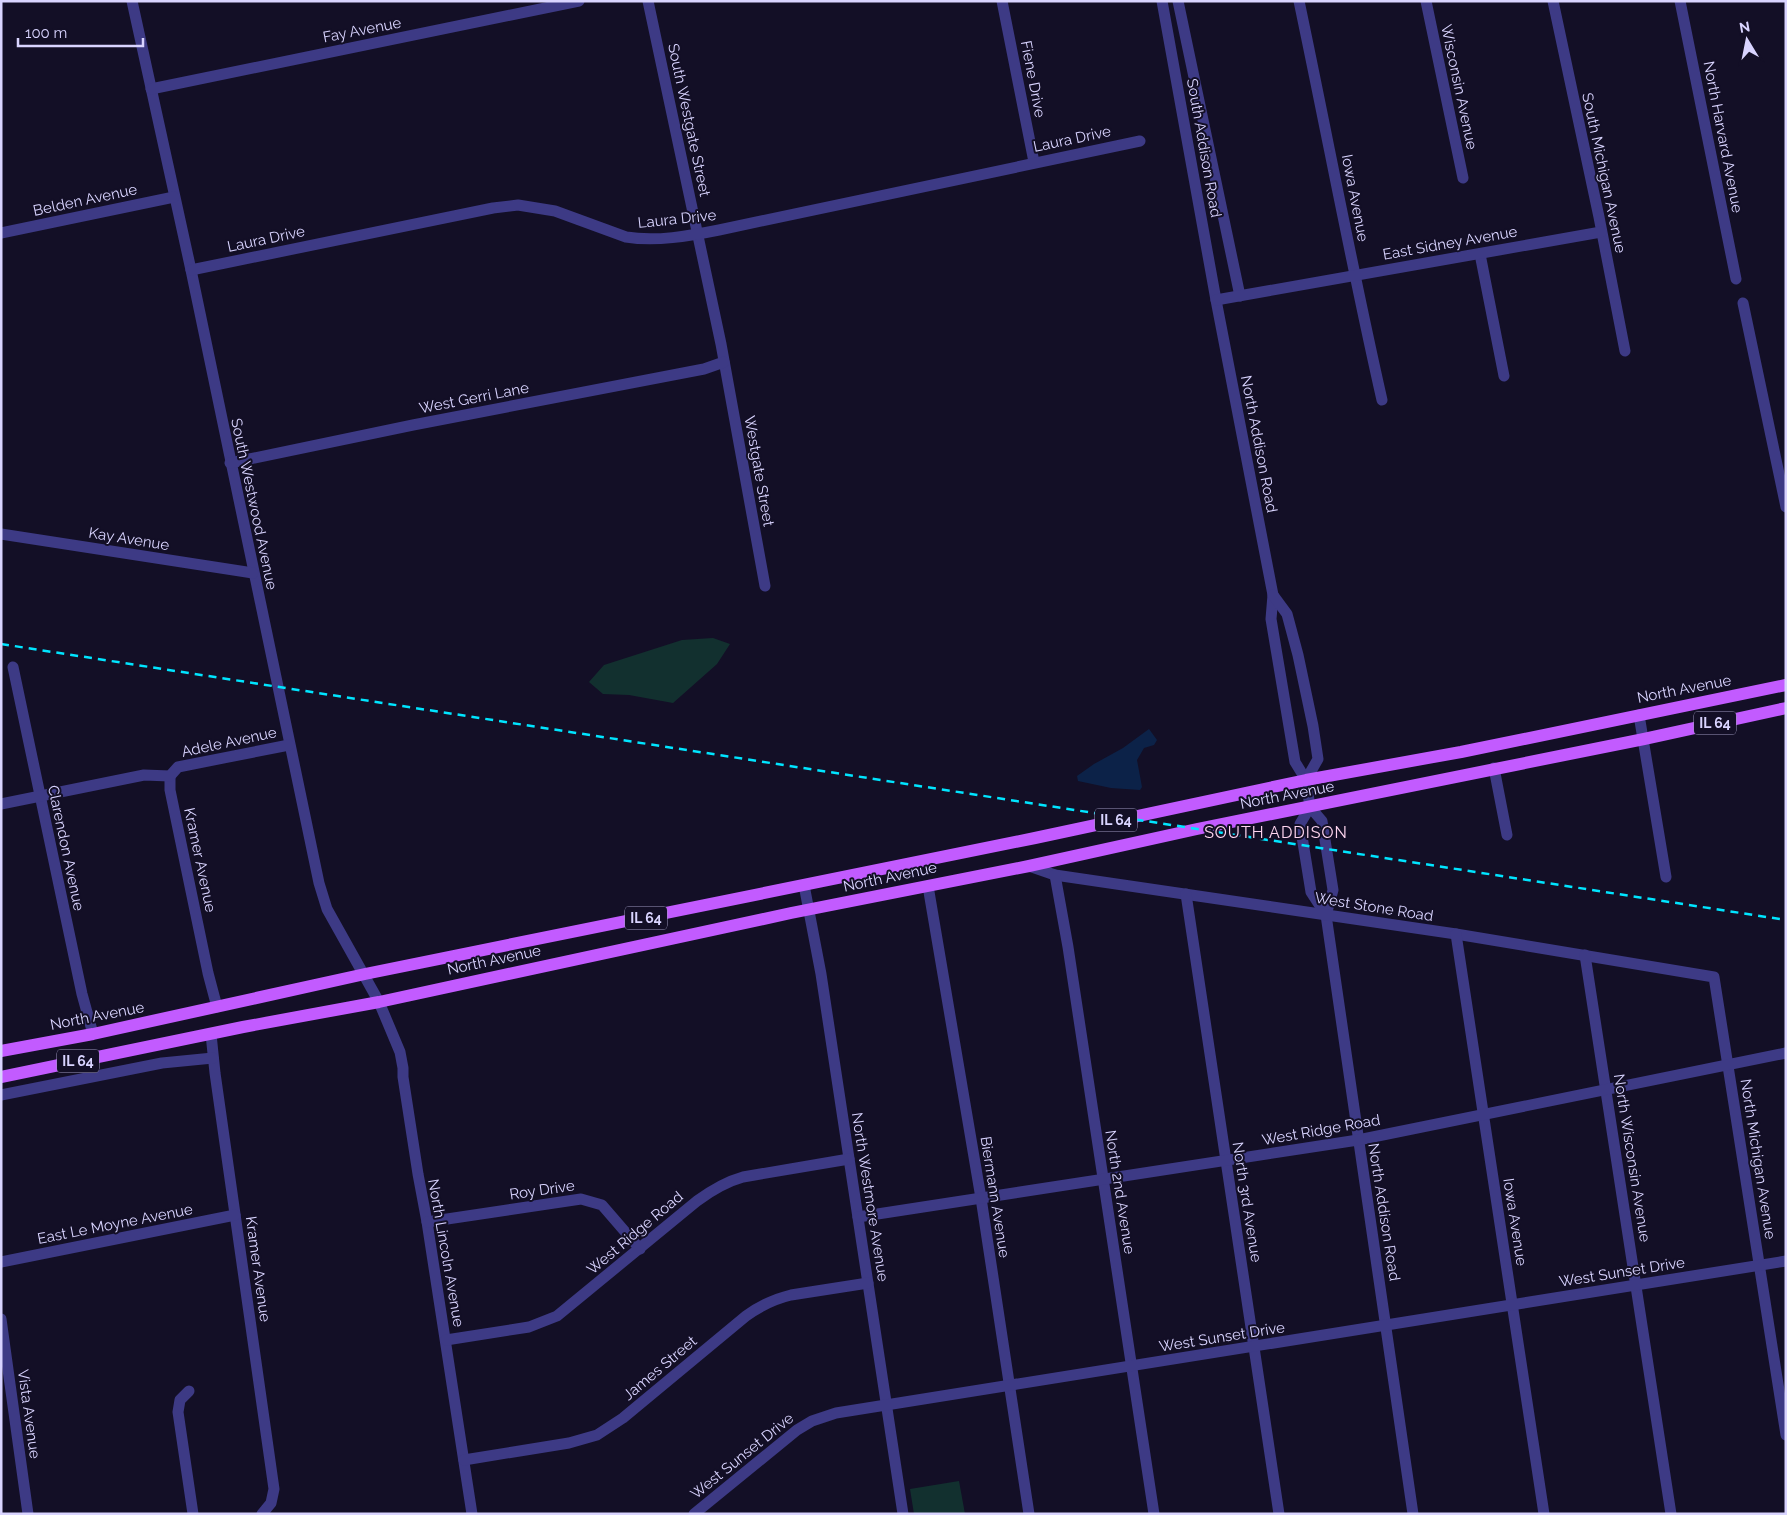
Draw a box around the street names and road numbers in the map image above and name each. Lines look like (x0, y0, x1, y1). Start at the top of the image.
street label: Fay Avenue (321, 14, 403, 46)
street label: Wisconsin Avenue (1437, 23, 1481, 151)
street label: Fiene Drive (1017, 39, 1049, 119)
street label: South Westgate Street (664, 42, 714, 198)
street label: North Harvard Avenue (1699, 60, 1747, 215)
street label: South Addison Road (1183, 77, 1225, 219)
street label: South Michigan Avenue (1578, 91, 1630, 255)
street label: Laura Drive (1032, 122, 1113, 156)
street label: Iowa Avenue (1338, 153, 1372, 243)
street label: Belden Avenue (31, 180, 139, 220)
street label: Laura Drive (637, 206, 717, 232)
street label: Laura Drive (226, 222, 307, 256)
street label: East Sidney Avenue (1381, 222, 1519, 264)
street label: North Addison Road (1237, 374, 1281, 514)
street label: West Gerri Lane (418, 379, 530, 417)
street label: Westgate Street (740, 414, 778, 528)
street label: South Westwood Avenue (227, 417, 281, 592)
street label: Kay Avenue (87, 524, 171, 554)
street label: North Avenue (1635, 671, 1733, 707)
road number: IL 64 (1694, 711, 1736, 734)
street label: Adele Avenue (180, 723, 278, 761)
street label: North Avenue (1238, 777, 1336, 813)
street label: Clarendon Avenue (44, 783, 88, 913)
street label: Kramer Avenue (180, 806, 220, 914)
road number: IL 64 (1095, 808, 1137, 832)
street label: North Avenue (841, 858, 939, 896)
street label: West Stone Road (1313, 889, 1435, 925)
road number: IL 64 (625, 906, 667, 930)
street label: North Avenue (445, 941, 543, 979)
street label: North Avenue (48, 998, 146, 1034)
road number: IL 64 (57, 1050, 99, 1072)
street label: North Wisconsin Avenue (1610, 1073, 1654, 1244)
street label: North Michigan Avenue (1736, 1078, 1780, 1241)
street label: North Westmore Avenue (848, 1111, 892, 1283)
street label: West Ridge Road (1260, 1111, 1382, 1149)
street label: North 2nd Avenue (1101, 1129, 1139, 1255)
street label: Biermann Avenue (977, 1135, 1014, 1259)
street label: North 3rd Avenue (1229, 1141, 1265, 1264)
street label: North Addison Road (1364, 1142, 1404, 1282)
street label: Roy Drive (508, 1177, 576, 1203)
street label: Iowa Avenue (1499, 1177, 1531, 1267)
street label: North Lincoln Avenue (424, 1178, 468, 1329)
street label: West Ridge Road (583, 1188, 687, 1278)
street label: East Le Moyne Avenue (36, 1200, 194, 1248)
street label: Kramer Avenue (242, 1215, 274, 1323)
street label: West Sunset Drive (1558, 1253, 1686, 1291)
street label: West Sunset Drive (1158, 1318, 1286, 1356)
street label: James Street (620, 1332, 700, 1404)
street label: Vista Avenue (14, 1368, 44, 1460)
street label: West Sunset Drive (687, 1409, 797, 1503)

